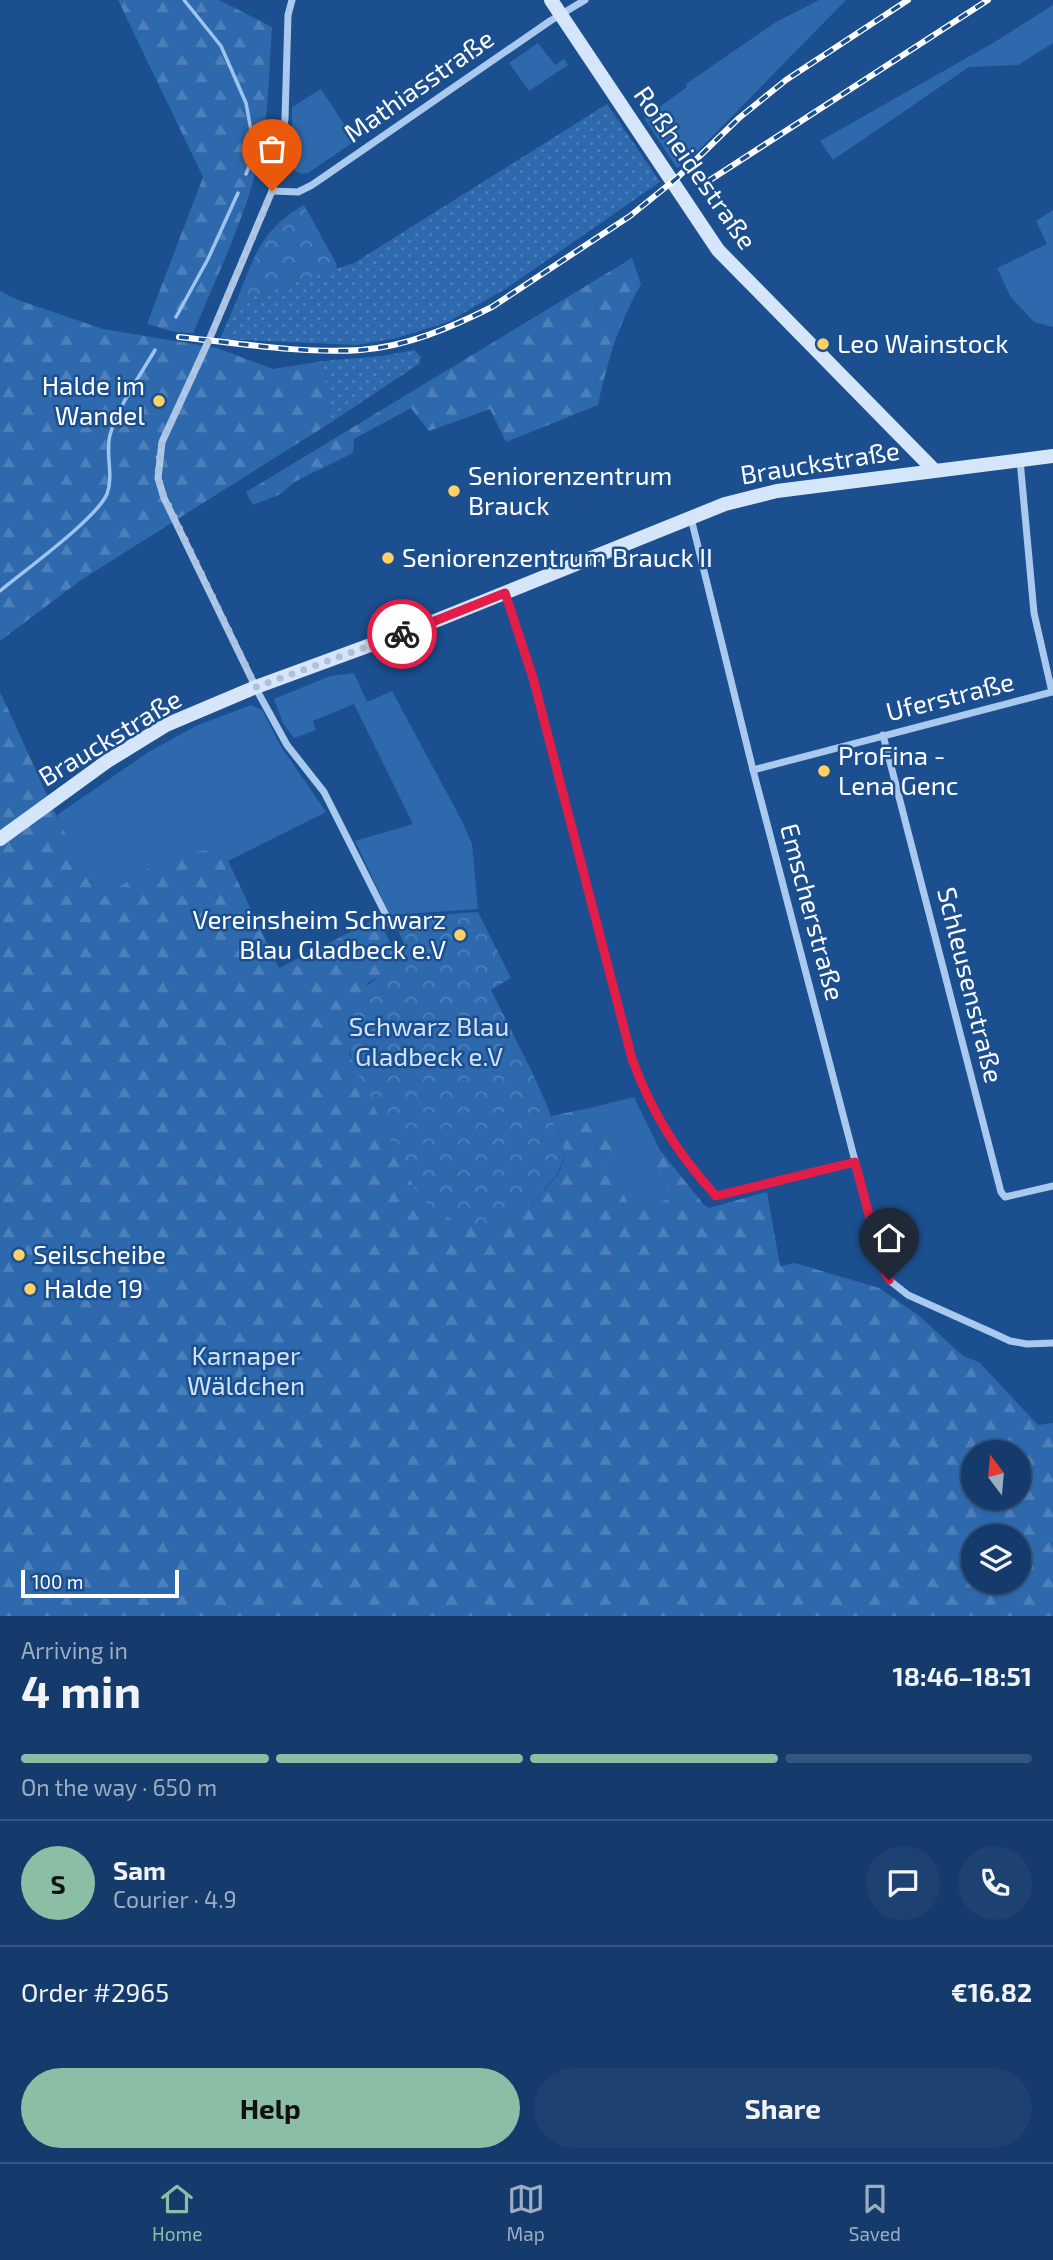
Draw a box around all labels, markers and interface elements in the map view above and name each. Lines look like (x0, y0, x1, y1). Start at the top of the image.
street label: Mathiasstraße (337, 22, 499, 148)
street label: Roßheidestraße (628, 80, 764, 255)
pin (242, 119, 302, 191)
icon: bag (253, 130, 291, 168)
place label: Leo Wainstock (837, 327, 1009, 358)
marker: Leo Wainstock (815, 336, 831, 352)
place label: Halde im Wandel (42, 369, 145, 430)
marker: Halde im Wandel (151, 393, 167, 409)
street label: Brauckstraße (738, 434, 902, 489)
place label: Seniorenzentrum Brauck (468, 459, 672, 520)
marker: Seniorenzentrum Brauck (446, 483, 462, 499)
place label: Seniorenzentrum Brauck II (402, 541, 713, 572)
marker: Seniorenzentrum Brauck II (380, 550, 396, 566)
courier (367, 599, 437, 669)
icon: bike (383, 615, 421, 653)
street label: Uferstraße (882, 665, 1017, 726)
street label: Brauckstraße (32, 682, 186, 791)
place label: ProFina - Lena Genc (838, 739, 959, 800)
marker: ProFina - Lena Genc (816, 763, 832, 779)
street label: Emscherstraße (775, 820, 852, 1004)
street label: Schleusenstraße (932, 884, 1011, 1086)
place label: Vereinsheim Schwarz Blau Gladbeck e.V (193, 903, 446, 964)
marker: Vereinsheim Schwarz Blau Gladbeck e.V (452, 927, 468, 943)
park label: Schwarz Blau Gladbeck e.V (349, 1010, 509, 1071)
pin (859, 1208, 919, 1280)
icon: home (870, 1219, 908, 1257)
place label: Seilscheibe (33, 1238, 166, 1269)
marker: Seilscheibe (11, 1247, 27, 1263)
place label: Halde 19 (44, 1272, 143, 1303)
marker: Halde 19 (22, 1281, 38, 1297)
park label: Karnaper Wäldchen (187, 1339, 305, 1400)
north arrow (961, 1440, 1031, 1510)
map controls (961, 1440, 1031, 1594)
button: layers (961, 1524, 1031, 1594)
scale bar (21, 1567, 178, 1599)
text: 100 m (32, 1570, 83, 1593)
text: Arriving in (21, 1636, 128, 1664)
text: 18:46–18:51 (893, 1660, 1032, 1691)
text: 4 min (21, 1662, 141, 1717)
text: On the way · 650 m (21, 1773, 217, 1801)
button: chat (866, 1846, 940, 1920)
button: phone (958, 1846, 1032, 1920)
text: Sam (113, 1854, 166, 1885)
text: S (50, 1868, 66, 1899)
text: Courier · 4.9 (113, 1885, 237, 1913)
text: Order #2965 (21, 1976, 169, 2007)
text: €16.82 (951, 1976, 1032, 2007)
button: Help (21, 2068, 520, 2148)
button: Share (534, 2068, 1032, 2148)
tab: Home (152, 2180, 202, 2245)
tab: Map (507, 2180, 545, 2245)
tab: Saved (849, 2180, 901, 2245)

